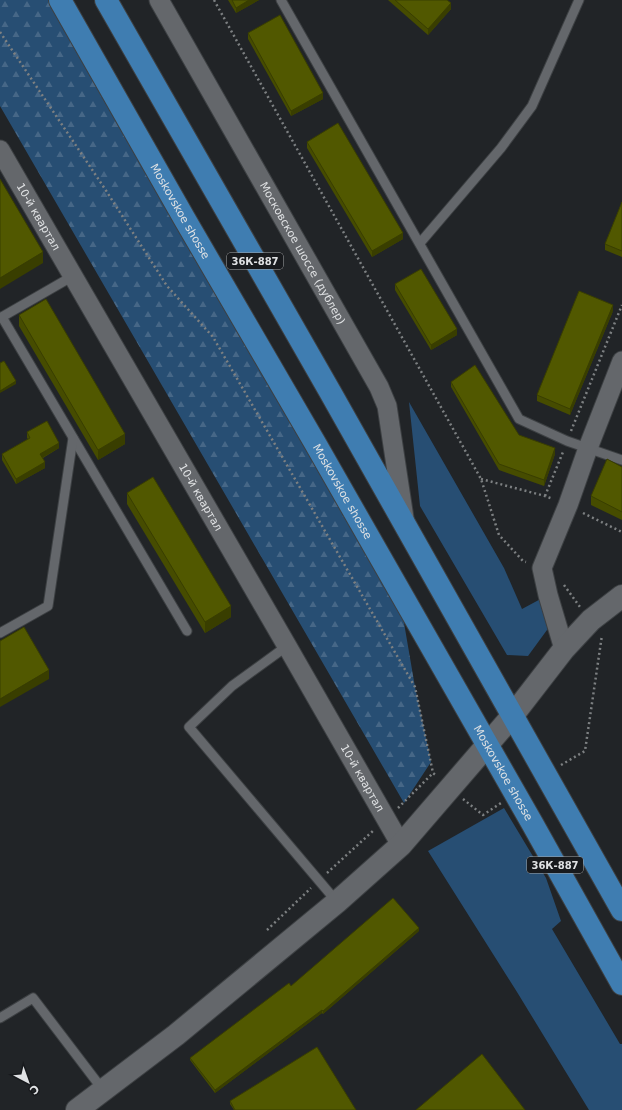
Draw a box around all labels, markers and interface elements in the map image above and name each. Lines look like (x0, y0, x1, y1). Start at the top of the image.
street label: Moskovskoe shosse (147, 161, 212, 261)
street label: Московское шоссе (дублер) (257, 180, 348, 327)
street label: 10-й квартал (14, 181, 63, 253)
road number: 36К-887 (227, 253, 283, 269)
street label: Moskovskoe shosse (310, 442, 375, 542)
street label: 10-й квартал (176, 461, 225, 533)
street label: Moskovskoe shosse (471, 723, 535, 823)
street label: 10-й квартал (338, 742, 387, 814)
road number: 36К-887 (527, 857, 583, 873)
north arrow (8, 1062, 48, 1102)
text: С (27, 1082, 42, 1097)

